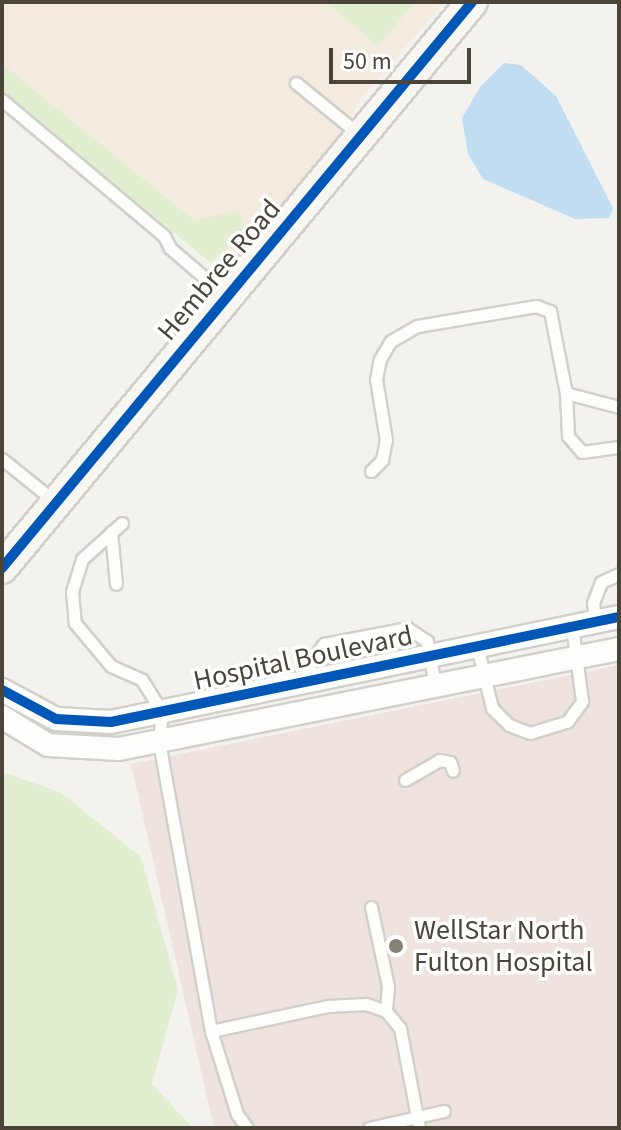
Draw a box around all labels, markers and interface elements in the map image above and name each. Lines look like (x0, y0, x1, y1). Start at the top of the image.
scale bar (333, 32, 475, 82)
text: 50 m (343, 44, 392, 79)
street label: Hembree Road (150, 193, 288, 347)
street label: Hospital Boulevard (190, 618, 416, 698)
place label: WellStar North Fulton Hospital (414, 913, 593, 979)
marker: WellStar North Fulton Hospital (385, 935, 407, 957)

